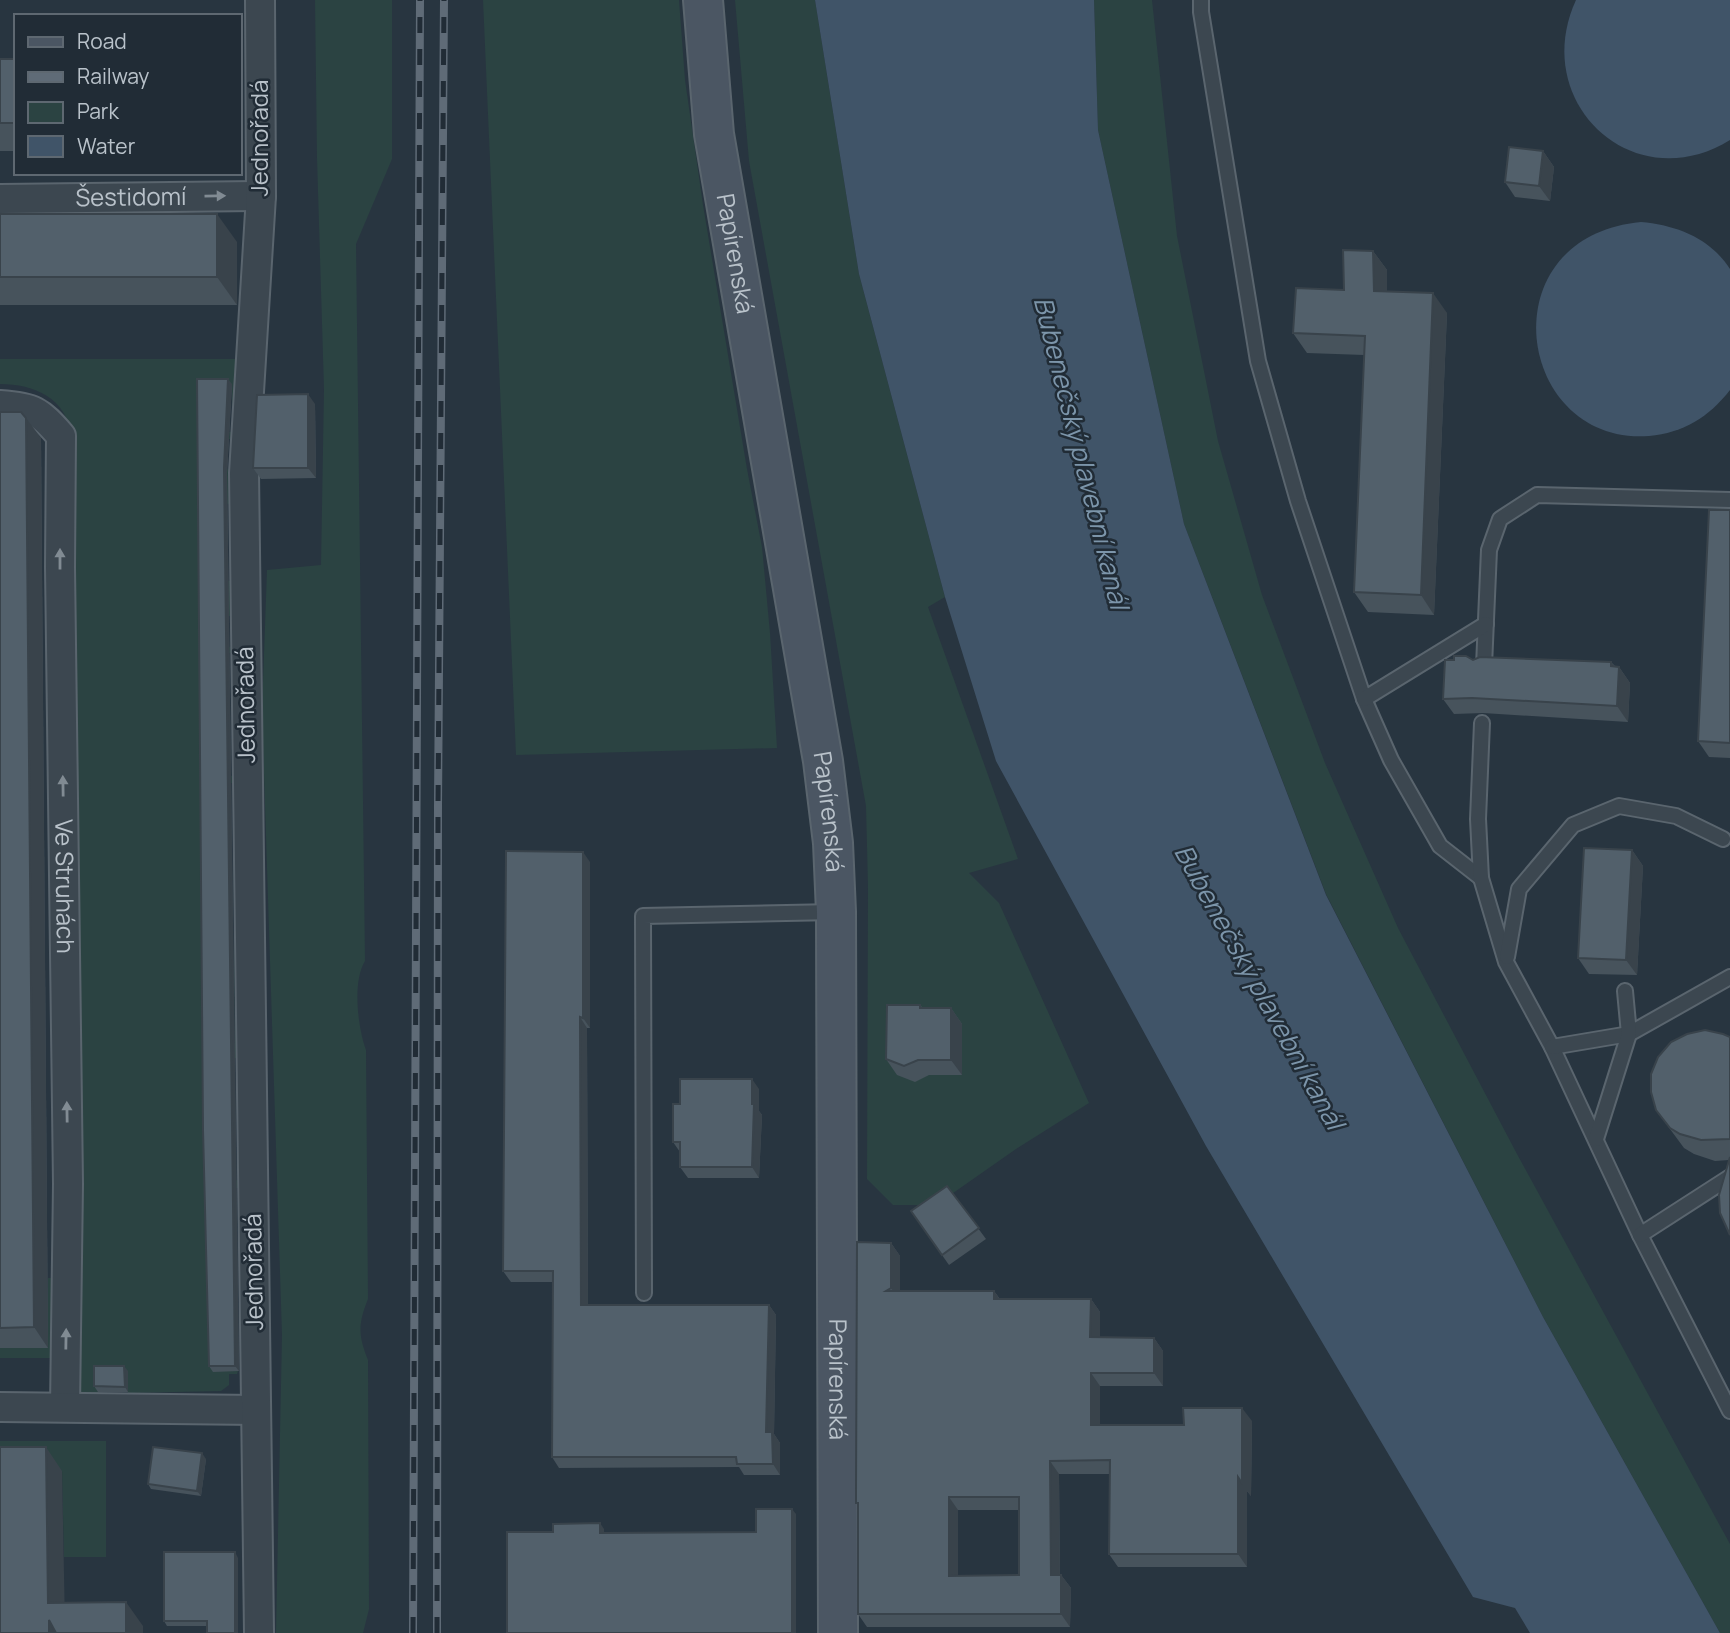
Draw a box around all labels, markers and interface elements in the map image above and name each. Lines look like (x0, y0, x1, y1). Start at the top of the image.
legend (14, 14, 242, 175)
text: Road (77, 27, 127, 55)
text: Railway (77, 62, 149, 90)
street label: Jednořadá (242, 80, 275, 196)
text: Park (77, 97, 119, 125)
text: Water (77, 132, 136, 160)
street label: Šestidomí (75, 179, 187, 213)
one-way arrow (204, 190, 226, 202)
street label: Papírenská (710, 191, 763, 316)
water label: Bubenečský plavební kanál (1026, 293, 1139, 616)
one-way arrow (54, 548, 66, 570)
street label: Jednořadá (227, 646, 262, 764)
street label: Papírenská (807, 749, 852, 873)
one-way arrow (57, 775, 69, 797)
street label: Ve Struhách (48, 819, 83, 954)
water label: Bubenečský plavební kanál (1166, 838, 1355, 1138)
one-way arrow (61, 1100, 73, 1122)
street label: Jednořadá (235, 1213, 270, 1331)
street label: Papírenská (822, 1319, 855, 1440)
one-way arrow (60, 1328, 72, 1350)

